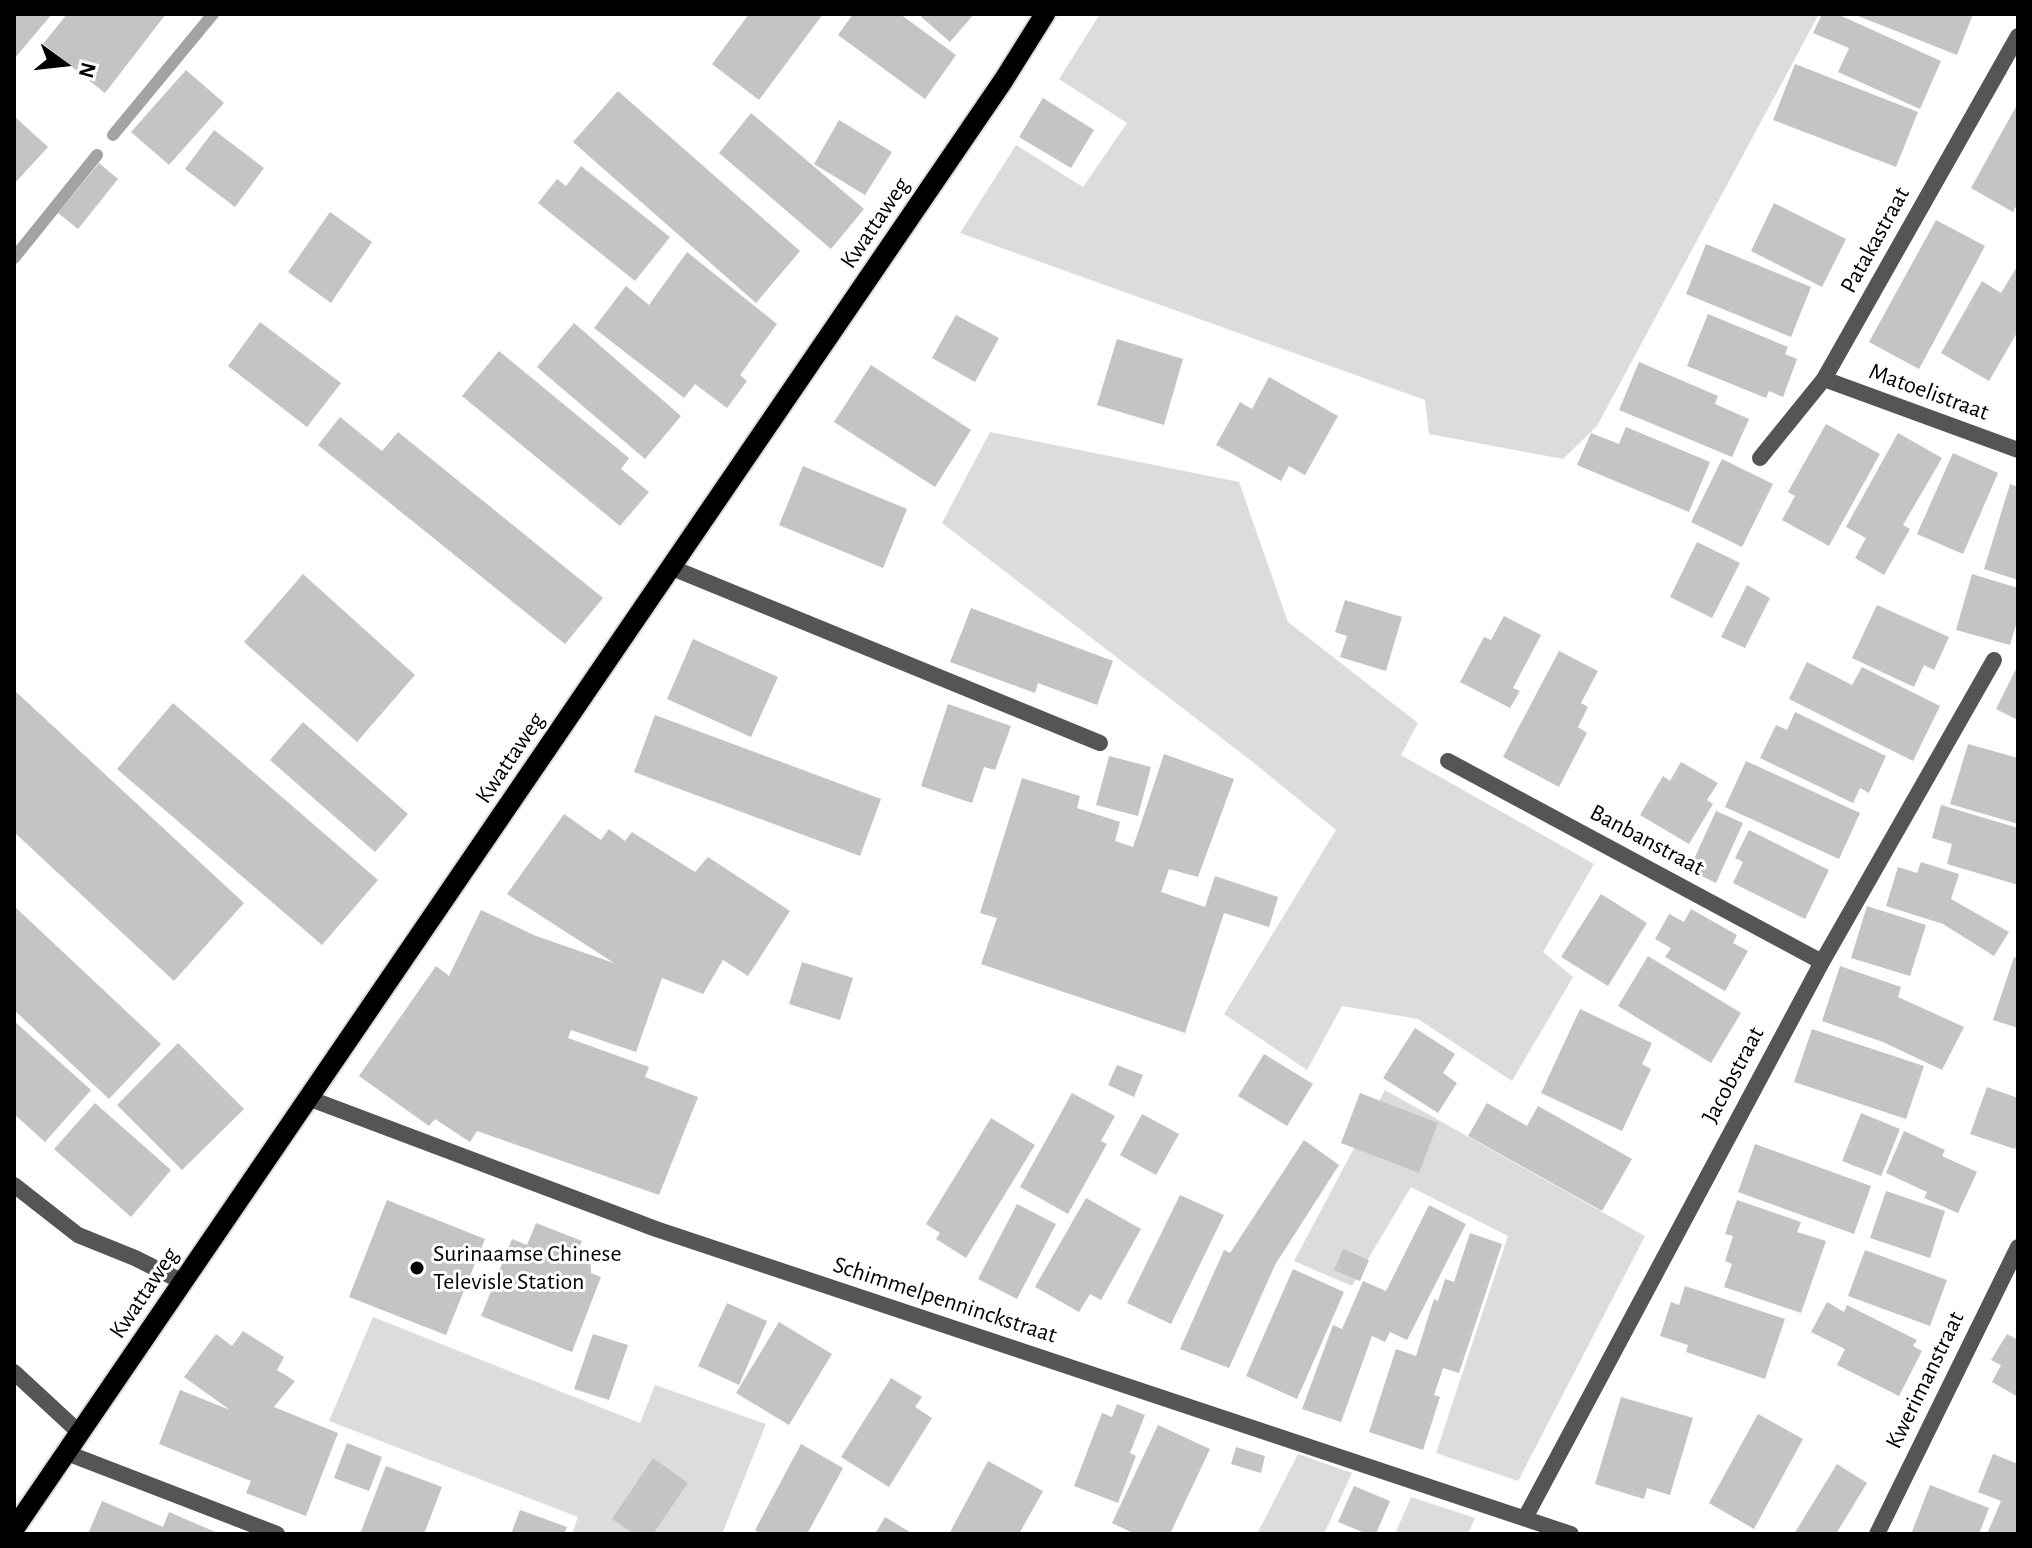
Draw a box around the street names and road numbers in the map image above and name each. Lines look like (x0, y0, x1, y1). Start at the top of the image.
street label: Kwattaweg (834, 172, 916, 274)
street label: Patakastraat (1834, 182, 1916, 298)
street label: Matoelistraat (1865, 357, 1993, 427)
street label: Kwattaweg (469, 707, 551, 809)
street label: Banbanstraat (1585, 798, 1709, 882)
street label: Jacobstraat (1696, 1022, 1770, 1128)
street label: Kwattaweg (103, 1242, 185, 1344)
street label: Schimmelpenninckstraat (829, 1250, 1061, 1350)
street label: Kwerimanstraat (1879, 1307, 1971, 1453)

